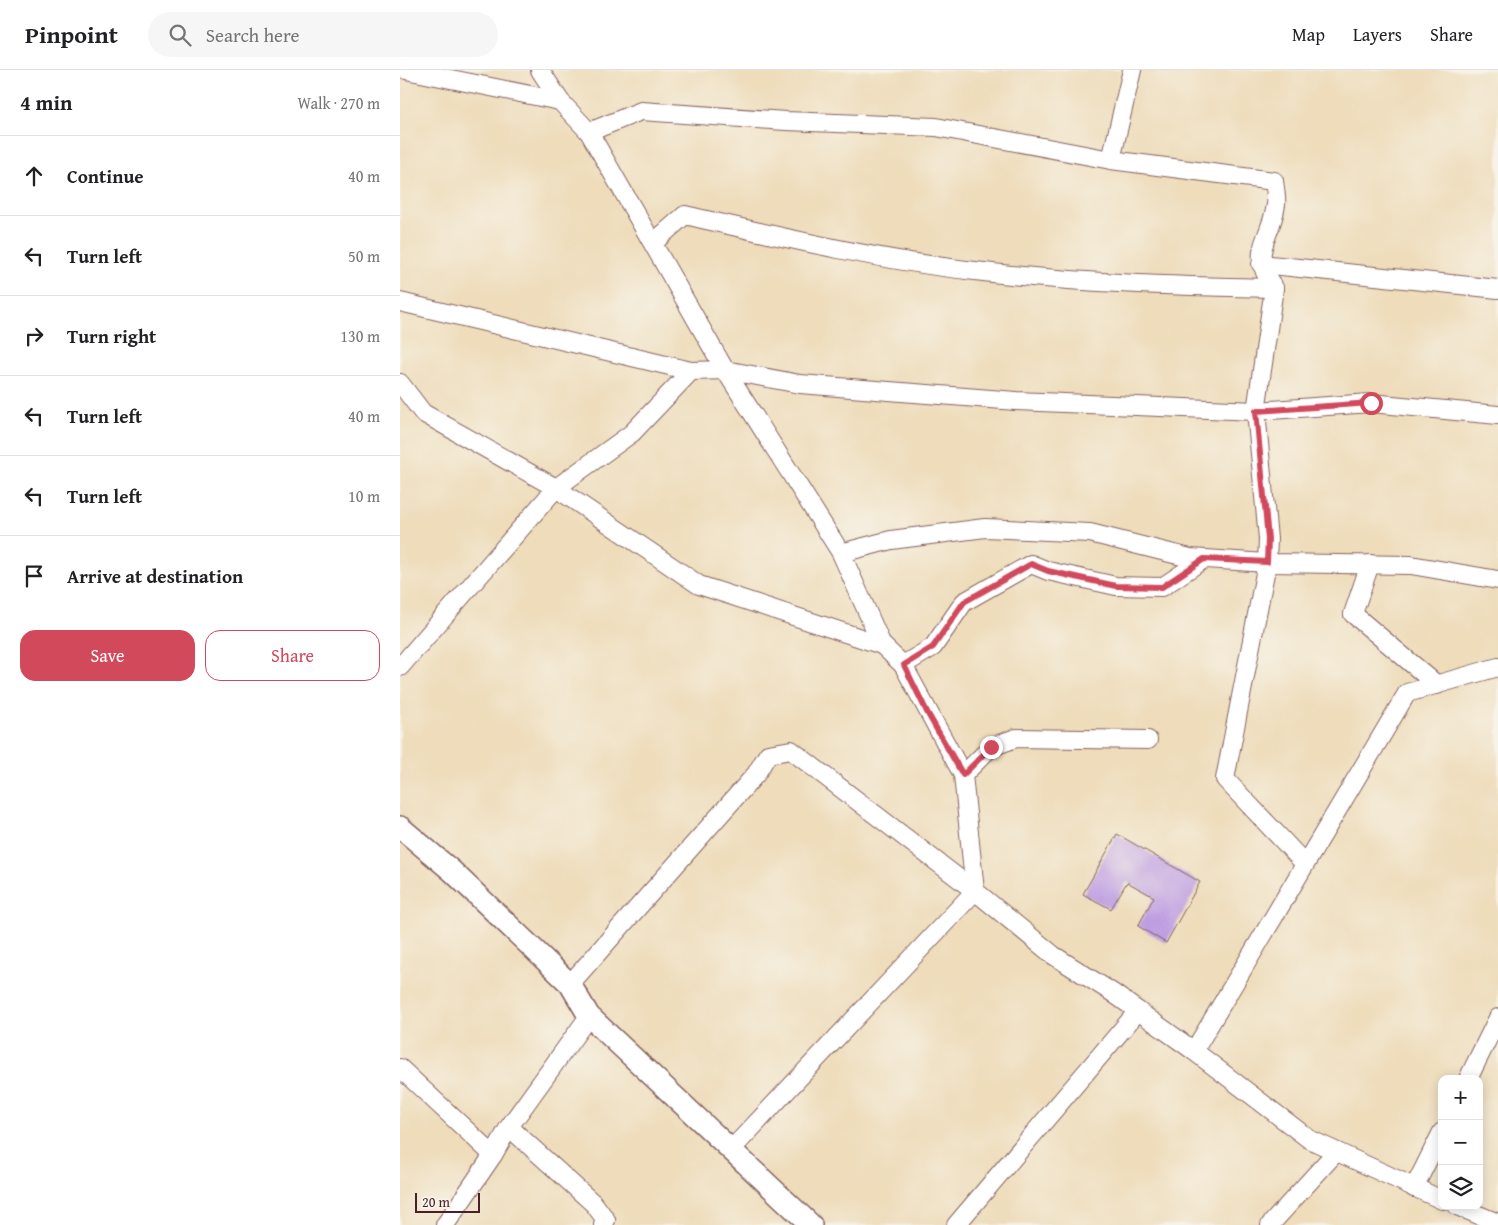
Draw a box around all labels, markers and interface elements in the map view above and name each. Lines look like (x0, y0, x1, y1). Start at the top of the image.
search box (148, 12, 498, 57)
text: Pinpoint (25, 17, 118, 52)
icon: search (166, 21, 194, 49)
text: Search here (206, 21, 299, 49)
text: Map (1292, 21, 1325, 48)
text: Layers (1353, 21, 1402, 48)
text: Share (1430, 21, 1473, 48)
text: 4 min (20, 87, 72, 118)
text: Walk · 270 m (297, 91, 380, 115)
icon: ahead (20, 162, 48, 190)
text: Continue (67, 162, 144, 190)
text: 40 m (348, 164, 380, 188)
icon: left (20, 242, 48, 270)
text: Turn left (67, 242, 142, 270)
text: 50 m (348, 244, 380, 268)
icon: right (20, 322, 48, 350)
text: Turn right (67, 322, 156, 350)
text: 130 m (340, 324, 380, 348)
route start (1360, 392, 1383, 415)
icon: left (20, 402, 48, 430)
text: Turn left (67, 402, 142, 430)
text: 40 m (348, 404, 380, 428)
icon: left (20, 482, 48, 510)
text: Turn left (67, 482, 142, 510)
text: 10 m (348, 484, 380, 508)
icon: arrive (20, 562, 48, 590)
text: Arrive at destination (67, 562, 243, 590)
button: Save (20, 630, 195, 681)
button: Share (205, 630, 380, 681)
route end (980, 736, 1003, 759)
map controls (1438, 1075, 1483, 1210)
button: + (1438, 1075, 1483, 1120)
button: − (1438, 1120, 1483, 1165)
button: layers (1438, 1165, 1483, 1210)
scale bar (415, 1190, 480, 1213)
text: 20 m (422, 1192, 450, 1212)

